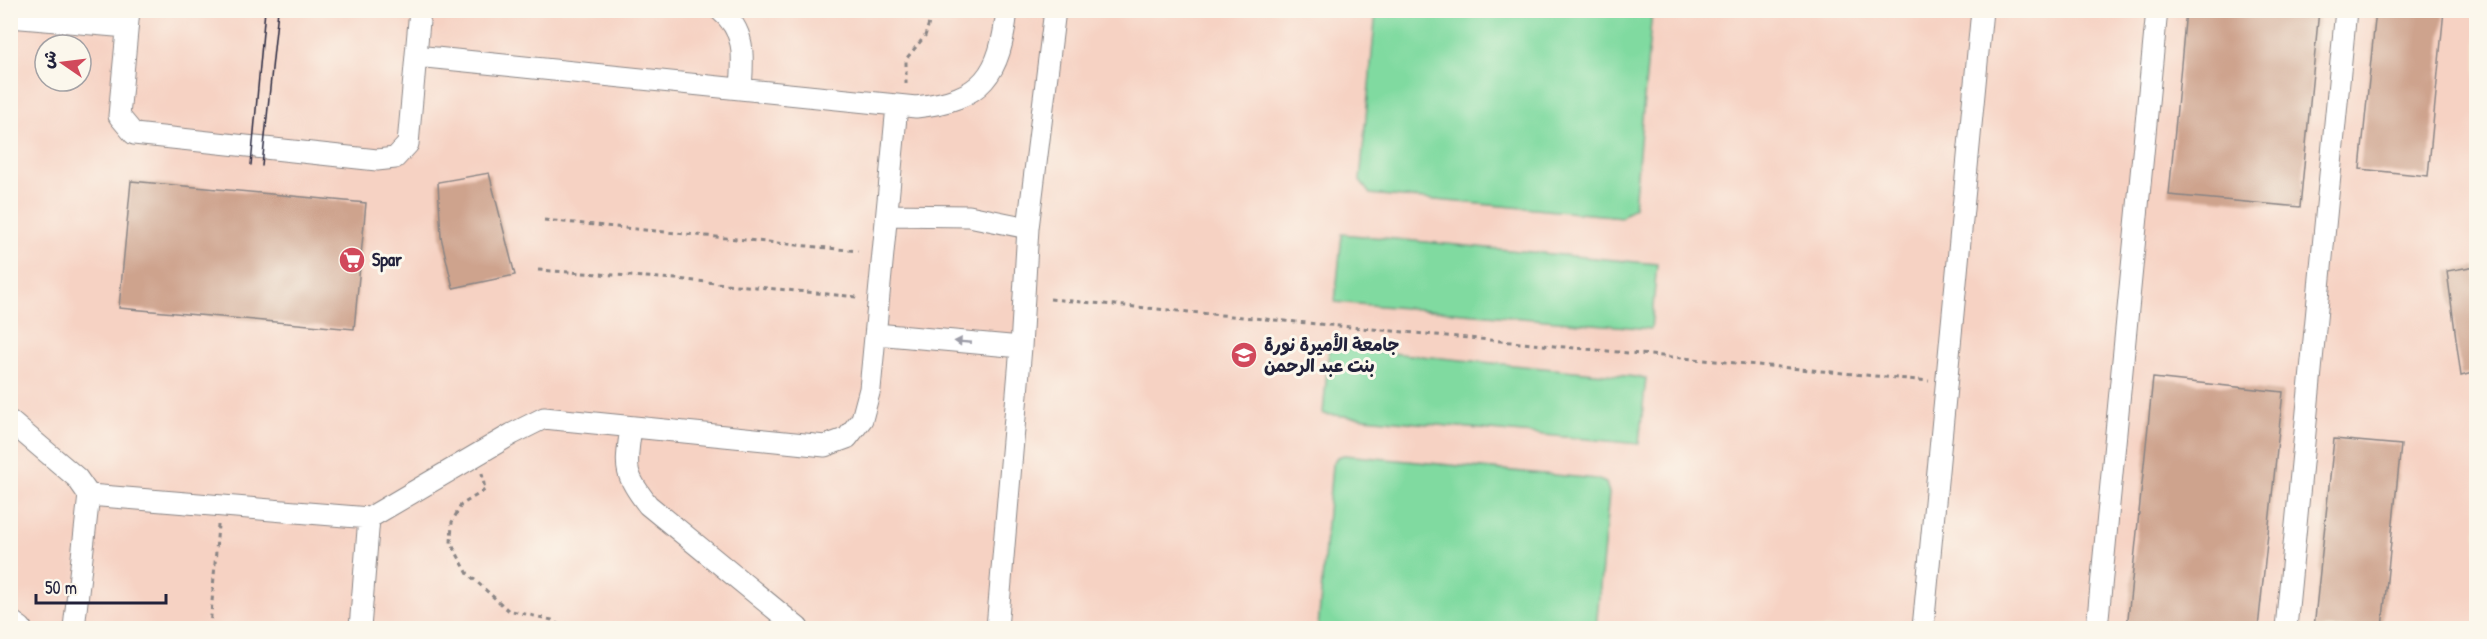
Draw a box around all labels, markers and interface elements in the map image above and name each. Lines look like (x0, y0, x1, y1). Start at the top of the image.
north arrow (33, 33, 93, 93)
text: ش (36, 48, 61, 71)
supermarket icon: Spar (337, 245, 367, 275)
place label: Spar (372, 247, 402, 273)
place label: جامعة الأميرة نورة بنت عبد الرحمن (1264, 332, 1400, 378)
one-way arrow (953, 337, 972, 346)
school or university icon: جامعة الأميرة نورة بنت عبد الرحمن (1229, 340, 1259, 370)
scale bar (36, 567, 166, 605)
text: 50 m (45, 575, 77, 600)

